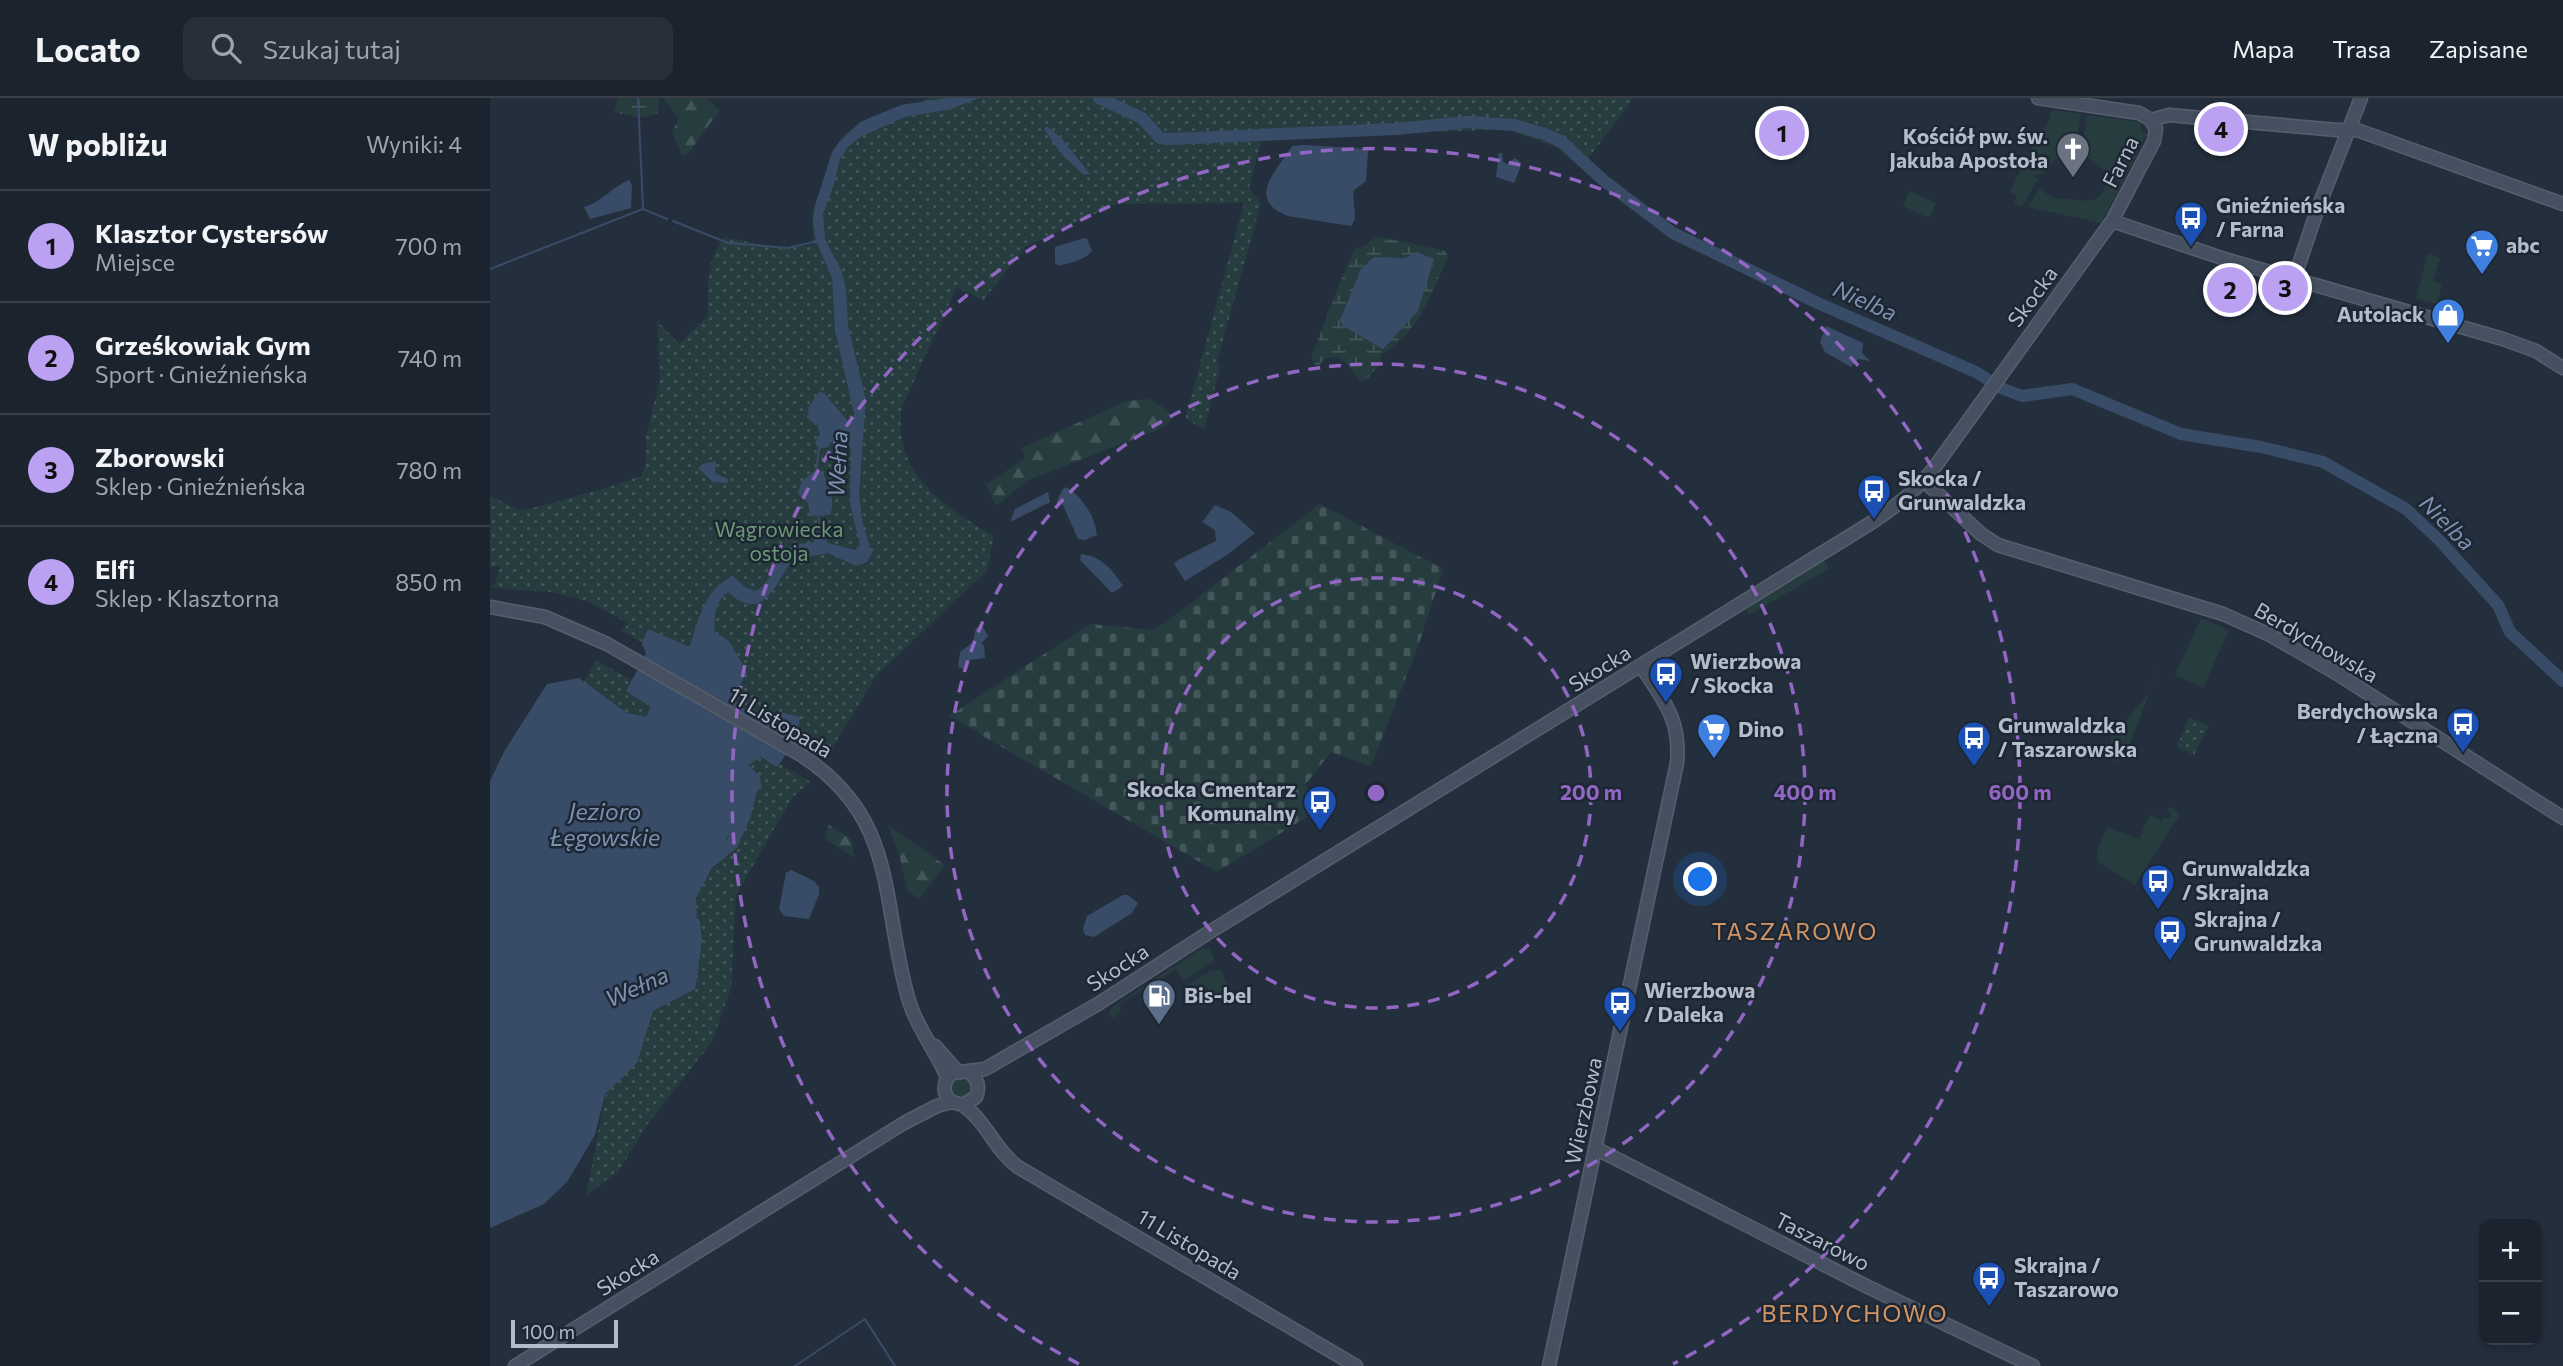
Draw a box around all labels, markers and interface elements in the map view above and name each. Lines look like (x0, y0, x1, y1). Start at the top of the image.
search box (183, 17, 673, 80)
text: Locato (35, 28, 141, 69)
icon: search (207, 29, 245, 67)
text: Szukaj tutaj (263, 33, 401, 64)
text: Mapa (2232, 34, 2294, 63)
text: Trasa (2332, 34, 2391, 63)
text: Zapisane (2429, 34, 2528, 63)
pin: 4 (2198, 103, 2244, 155)
pin: 1 (1759, 107, 1805, 159)
place label: Kościół pw. św. Jakuba Apostoła (1889, 123, 2048, 172)
text: W pobliżu (28, 125, 168, 162)
text: Wyniki: 4 (366, 130, 462, 158)
church icon: Kościół pw. św. Jakuba Apostoła (2054, 130, 2092, 179)
street label: Farna (2096, 132, 2143, 191)
place label: Gnieźnieńska / Farna (2216, 192, 2345, 241)
bus stop icon: Gnieźnieńska / Farna (2172, 199, 2210, 248)
text: Klasztor Cystersów (95, 217, 328, 248)
supermarket icon: abc (2463, 227, 2501, 276)
text: 1 (46, 232, 56, 260)
text: 700 m (395, 232, 462, 260)
place label: abc (2506, 232, 2540, 257)
text: Miejsce (95, 248, 175, 276)
street label: Skocka (2002, 261, 2062, 331)
pin: 3 (2262, 262, 2308, 314)
pin: 2 (2207, 264, 2253, 316)
water label: Nielba (1829, 274, 1902, 326)
shop icon: Autolack (2429, 296, 2467, 345)
place label: Autolack (2337, 301, 2424, 326)
text: Grześkowiak Gym (95, 329, 311, 360)
text: 2 (44, 344, 58, 372)
text: 740 m (398, 344, 462, 372)
text: Sport · Gnieźnieńska (95, 360, 308, 388)
water label: Wełna (821, 430, 853, 498)
text: Zborowski (95, 441, 225, 472)
text: 3 (44, 456, 58, 484)
text: 780 m (396, 456, 462, 484)
place label: Skocka / Grunwaldzka (1898, 465, 2026, 514)
text: Sklep · Gnieźnieńska (95, 472, 306, 500)
bus stop icon: Skocka / Grunwaldzka (1855, 472, 1893, 521)
water label: Nielba (2414, 489, 2481, 556)
park label: Wągrowiecka ostoja (715, 516, 843, 565)
text: Elfi (95, 553, 135, 584)
text: 4 (44, 568, 58, 596)
text: 850 m (395, 568, 462, 596)
text: Sklep · Klasztorna (95, 584, 279, 612)
street label: Berdychowska (2251, 596, 2383, 687)
street label: Skocka (1564, 639, 1635, 696)
place label: Wierzbowa / Skocka (1690, 648, 1801, 697)
bus stop icon: Wierzbowa / Skocka (1647, 655, 1685, 704)
street label: 11 Listopada (724, 681, 837, 762)
place label: Berdychowska / Łączna (2297, 698, 2438, 747)
bus stop icon: Berdychowska / Łączna (2444, 705, 2482, 754)
supermarket icon: Dino (1695, 711, 1733, 760)
place label: Grunwaldzka / Taszarowska (1998, 712, 2137, 761)
place label: Dino (1738, 716, 1784, 741)
bus stop icon: Grunwaldzka / Taszarowska (1955, 719, 1993, 768)
place label: Skocka Cmentarz Komunalny (1127, 776, 1296, 825)
text: 200 m (1560, 779, 1622, 804)
text: 400 m (1773, 779, 1837, 804)
text: 600 m (1988, 779, 2052, 804)
centre of rings (1364, 781, 1388, 805)
bus stop icon: Skocka Cmentarz Komunalny (1301, 783, 1339, 832)
water label: Jezioro Łęgowskie (550, 797, 660, 851)
place label: Grunwaldzka / Skrajna (2182, 855, 2310, 904)
your location (1683, 862, 1717, 896)
bus stop icon: Grunwaldzka / Skrajna (2139, 862, 2177, 911)
place label: Skrajna / Grunwaldzka (2194, 906, 2322, 955)
bus stop icon: Skrajna / Grunwaldzka (2151, 913, 2189, 962)
district label: TASZAROWO (1712, 917, 1878, 945)
street label: Skocka (1082, 938, 1153, 996)
water label: Wełna (601, 960, 673, 1012)
fuel station icon: Bis-bel (1140, 977, 1178, 1026)
place label: Wierzbowa / Daleka (1644, 977, 1755, 1026)
place label: Bis-bel (1184, 982, 1252, 1007)
bus stop icon: Wierzbowa / Daleka (1601, 984, 1639, 1033)
street label: Wierzbowa (1559, 1055, 1606, 1167)
street label: 11 Listopada (1133, 1203, 1246, 1284)
street label: Taszarowo (1771, 1206, 1874, 1275)
map controls (2479, 1219, 2542, 1345)
button: + (2479, 1219, 2542, 1282)
street label: Skocka (592, 1243, 663, 1300)
place label: Skrajna / Taszarowo (2014, 1252, 2119, 1301)
bus stop icon: Skrajna / Taszarowo (1970, 1259, 2008, 1308)
button: − (2479, 1282, 2542, 1345)
district label: BERDYCHOWO (1761, 1299, 1949, 1327)
scale bar (511, 1317, 618, 1349)
text: 100 m (522, 1320, 575, 1343)

